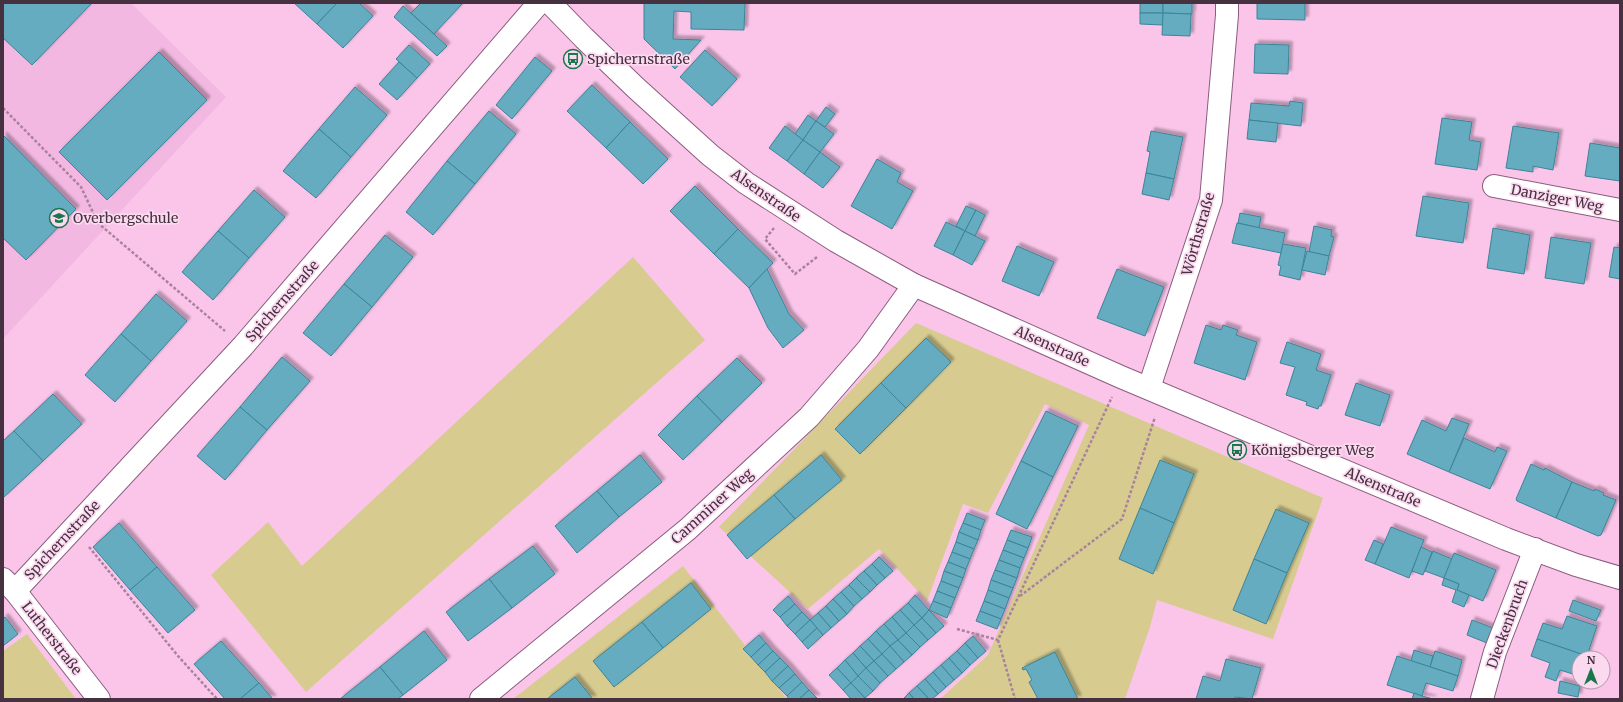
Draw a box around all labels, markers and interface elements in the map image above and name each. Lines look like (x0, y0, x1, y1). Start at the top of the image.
bus stop icon: Spichernstraße (562, 48, 584, 70)
place label: Spichernstraße (587, 50, 690, 68)
street label: Alsenstraße (727, 164, 804, 225)
street label: Danziger Weg (1509, 180, 1605, 216)
street label: Wörthstraße (1177, 190, 1218, 279)
school or university icon: Overbergschule (48, 207, 70, 229)
place label: Overbergschule (73, 209, 178, 227)
street label: Spichernstraße (241, 256, 323, 346)
street label: Alsenstraße (1011, 321, 1092, 371)
bus stop icon: Königsberger Weg (1226, 439, 1248, 461)
place label: Königsberger Weg (1251, 441, 1375, 459)
street label: Alsenstraße (1341, 463, 1424, 511)
street label: Camminer Weg (667, 464, 757, 548)
street label: Spichernstraße (20, 496, 104, 584)
street label: Dieckenbruch (1482, 577, 1532, 671)
street label: Lutherstraße (18, 598, 86, 678)
north arrow (1571, 650, 1611, 690)
text: N (1587, 653, 1596, 667)

